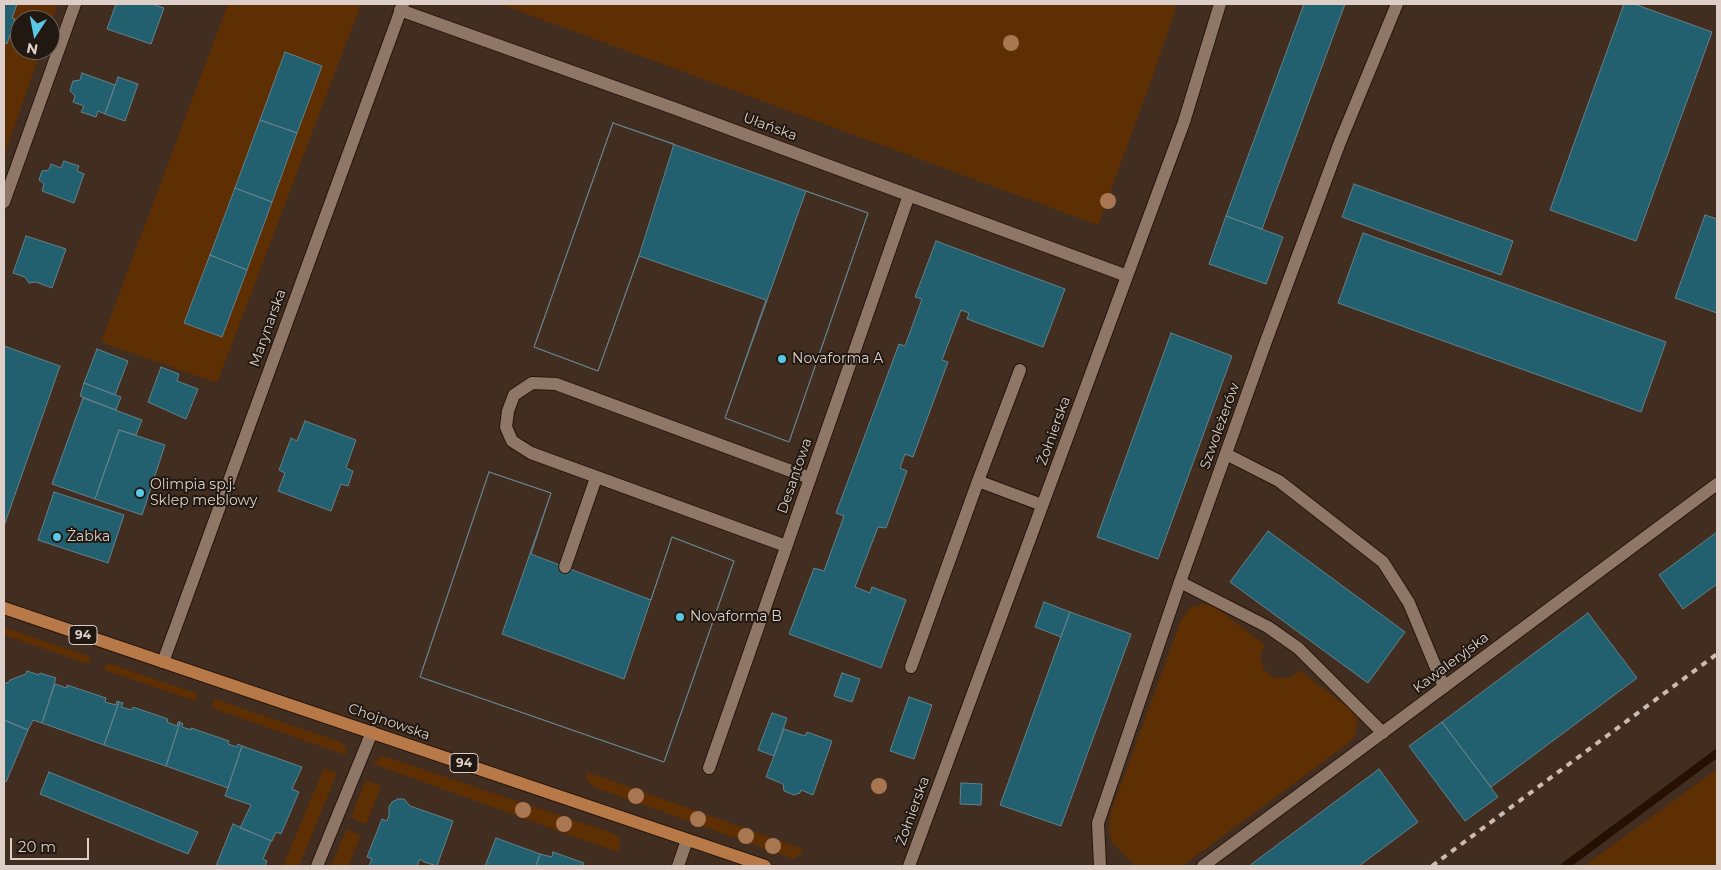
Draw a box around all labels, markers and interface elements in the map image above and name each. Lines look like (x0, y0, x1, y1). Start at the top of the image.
north arrow (10, 10, 60, 60)
text: N (25, 39, 40, 59)
street label: Ułańska (741, 110, 799, 144)
street label: Marynarska (246, 287, 290, 369)
place label: Novaforma A (792, 351, 883, 367)
marker: Novaforma A (776, 353, 788, 365)
street label: Szwoleżerów (1197, 381, 1243, 471)
street label: Żołnierska (1034, 394, 1074, 468)
street label: Desantowa (774, 436, 816, 516)
place label: Olimpia sp.j. Sklep meblowy (150, 477, 257, 510)
marker: Olimpia sp.j. Sklep meblowy (134, 487, 146, 499)
place label: Żabka (67, 529, 110, 545)
marker: Żabka (51, 531, 63, 543)
place label: Novaforma B (690, 609, 782, 625)
marker: Novaforma B (674, 611, 686, 623)
road number: 94 (69, 626, 97, 644)
street label: Kawaleryjska (1410, 629, 1492, 697)
street label: Chojnowska (346, 700, 432, 744)
road number: 94 (450, 754, 478, 772)
street label: Żołnierska (893, 774, 933, 848)
scale bar (12, 828, 91, 860)
text: 20 m (18, 837, 56, 856)

